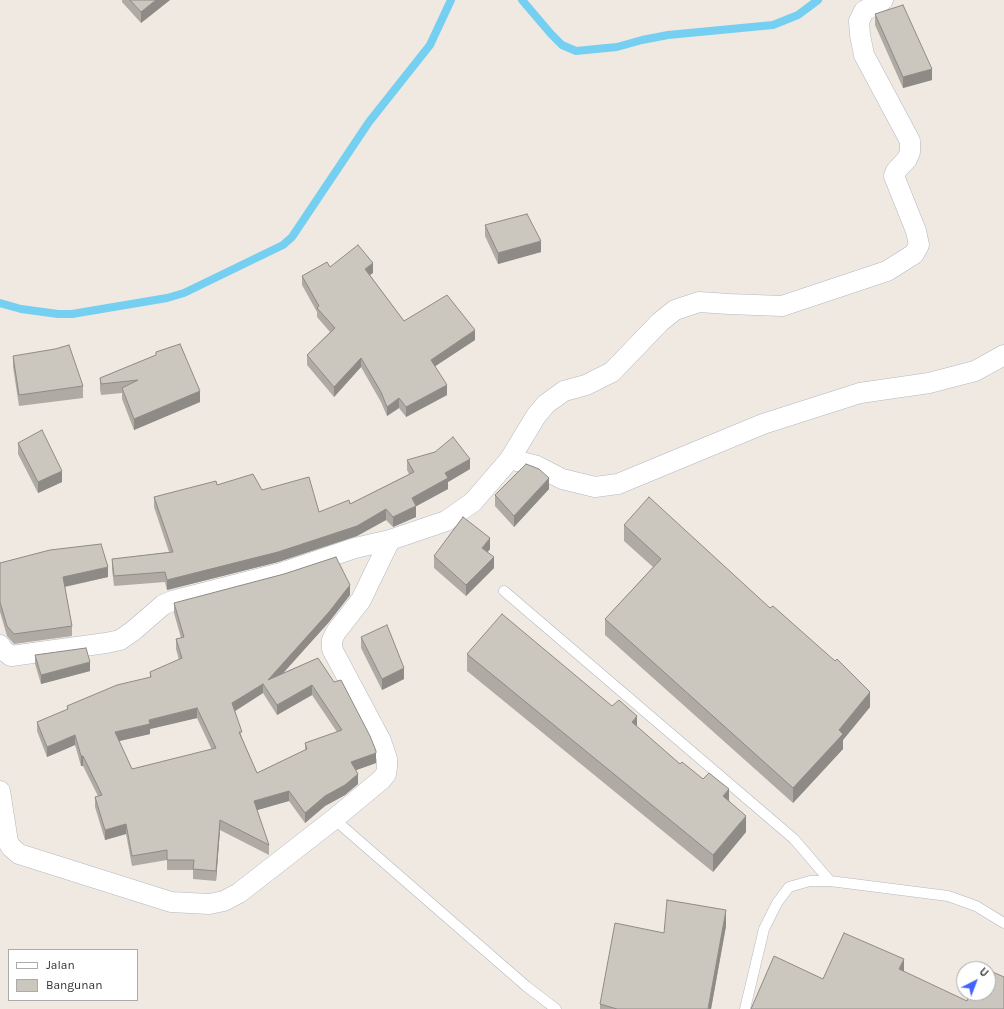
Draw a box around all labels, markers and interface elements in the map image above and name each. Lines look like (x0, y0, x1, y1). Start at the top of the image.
legend (8, 949, 138, 1001)
text: Jalan (46, 958, 75, 972)
north arrow (956, 961, 996, 1001)
text: U (977, 965, 991, 980)
text: Bangunan (46, 978, 102, 992)

